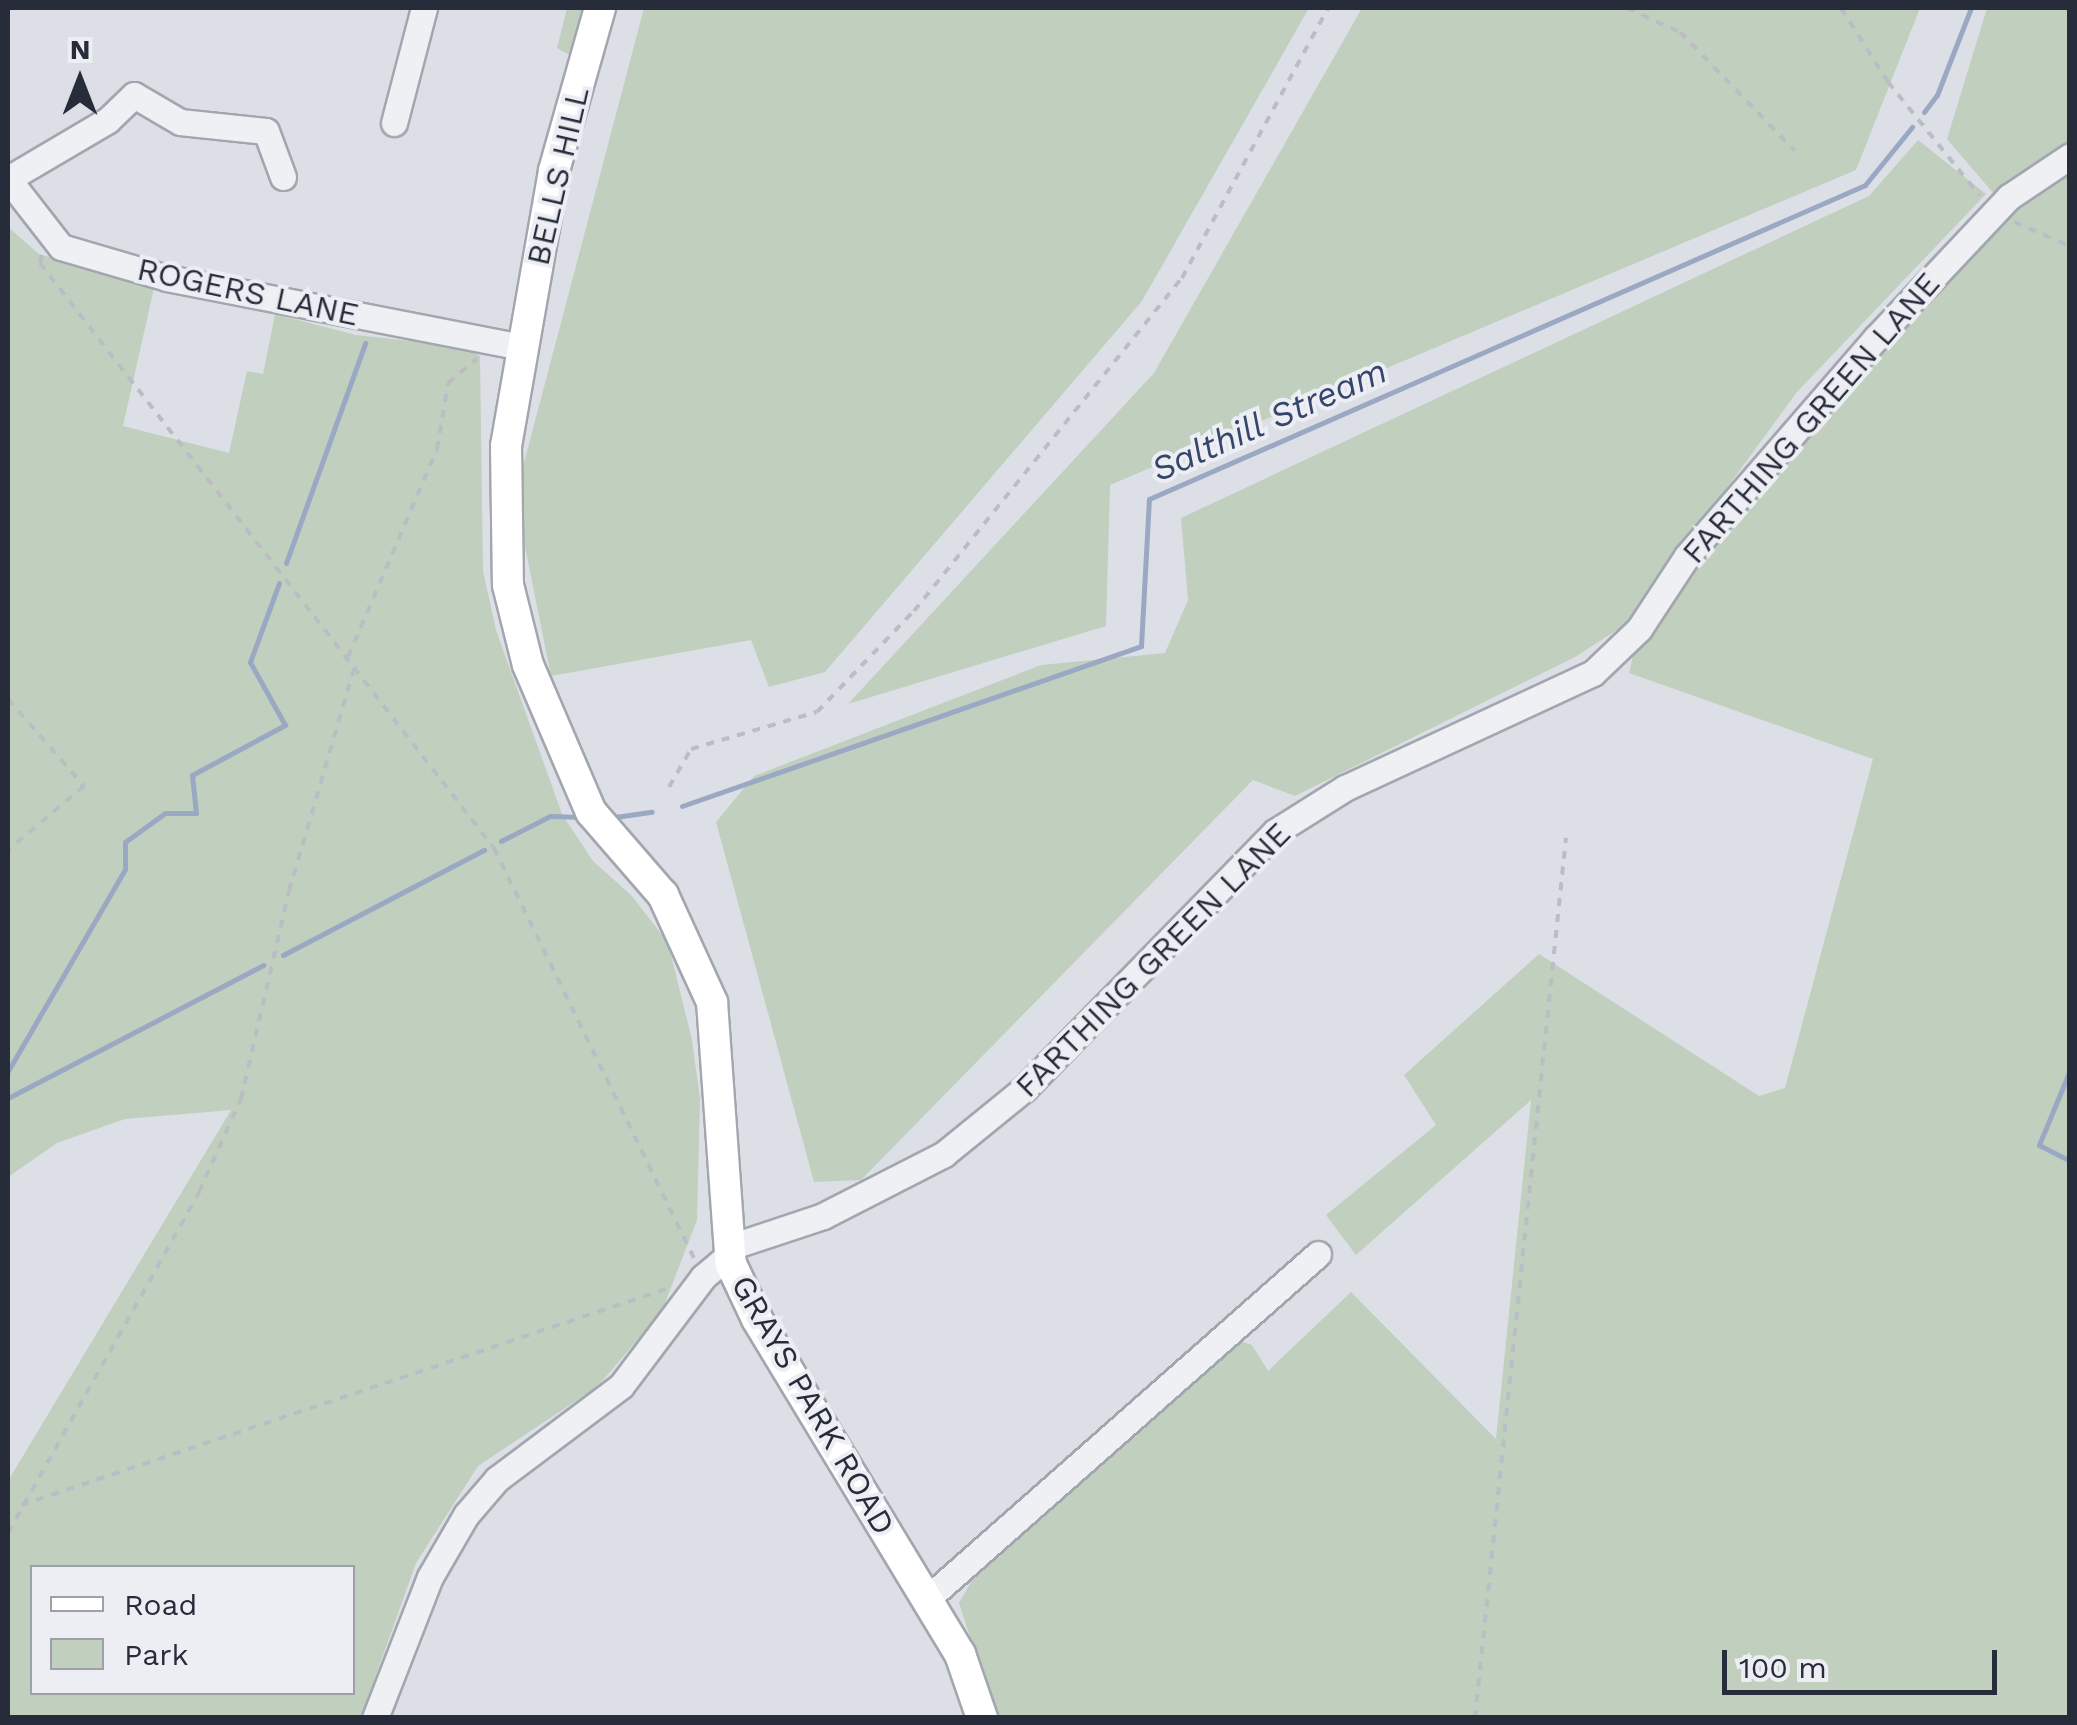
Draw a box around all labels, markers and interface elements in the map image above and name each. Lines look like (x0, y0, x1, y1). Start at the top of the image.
north arrow (30, 30, 130, 130)
text: N (70, 33, 90, 66)
street label: BELLS HILL (519, 83, 597, 269)
street label: ROGERS LANE (134, 250, 362, 334)
street label: FARTHING GREEN LANE (1674, 265, 1948, 571)
water label: Salthill Stream (1144, 349, 1394, 491)
street label: FARTHING GREEN LANE (1008, 815, 1298, 1105)
street label: GRAYS PARK ROAD (723, 1268, 903, 1542)
legend (30, 1565, 355, 1695)
text: Road (124, 1587, 197, 1622)
scale bar (1727, 1630, 2002, 1692)
text: Park (124, 1637, 189, 1672)
text: 100 m (1739, 1650, 1827, 1685)

